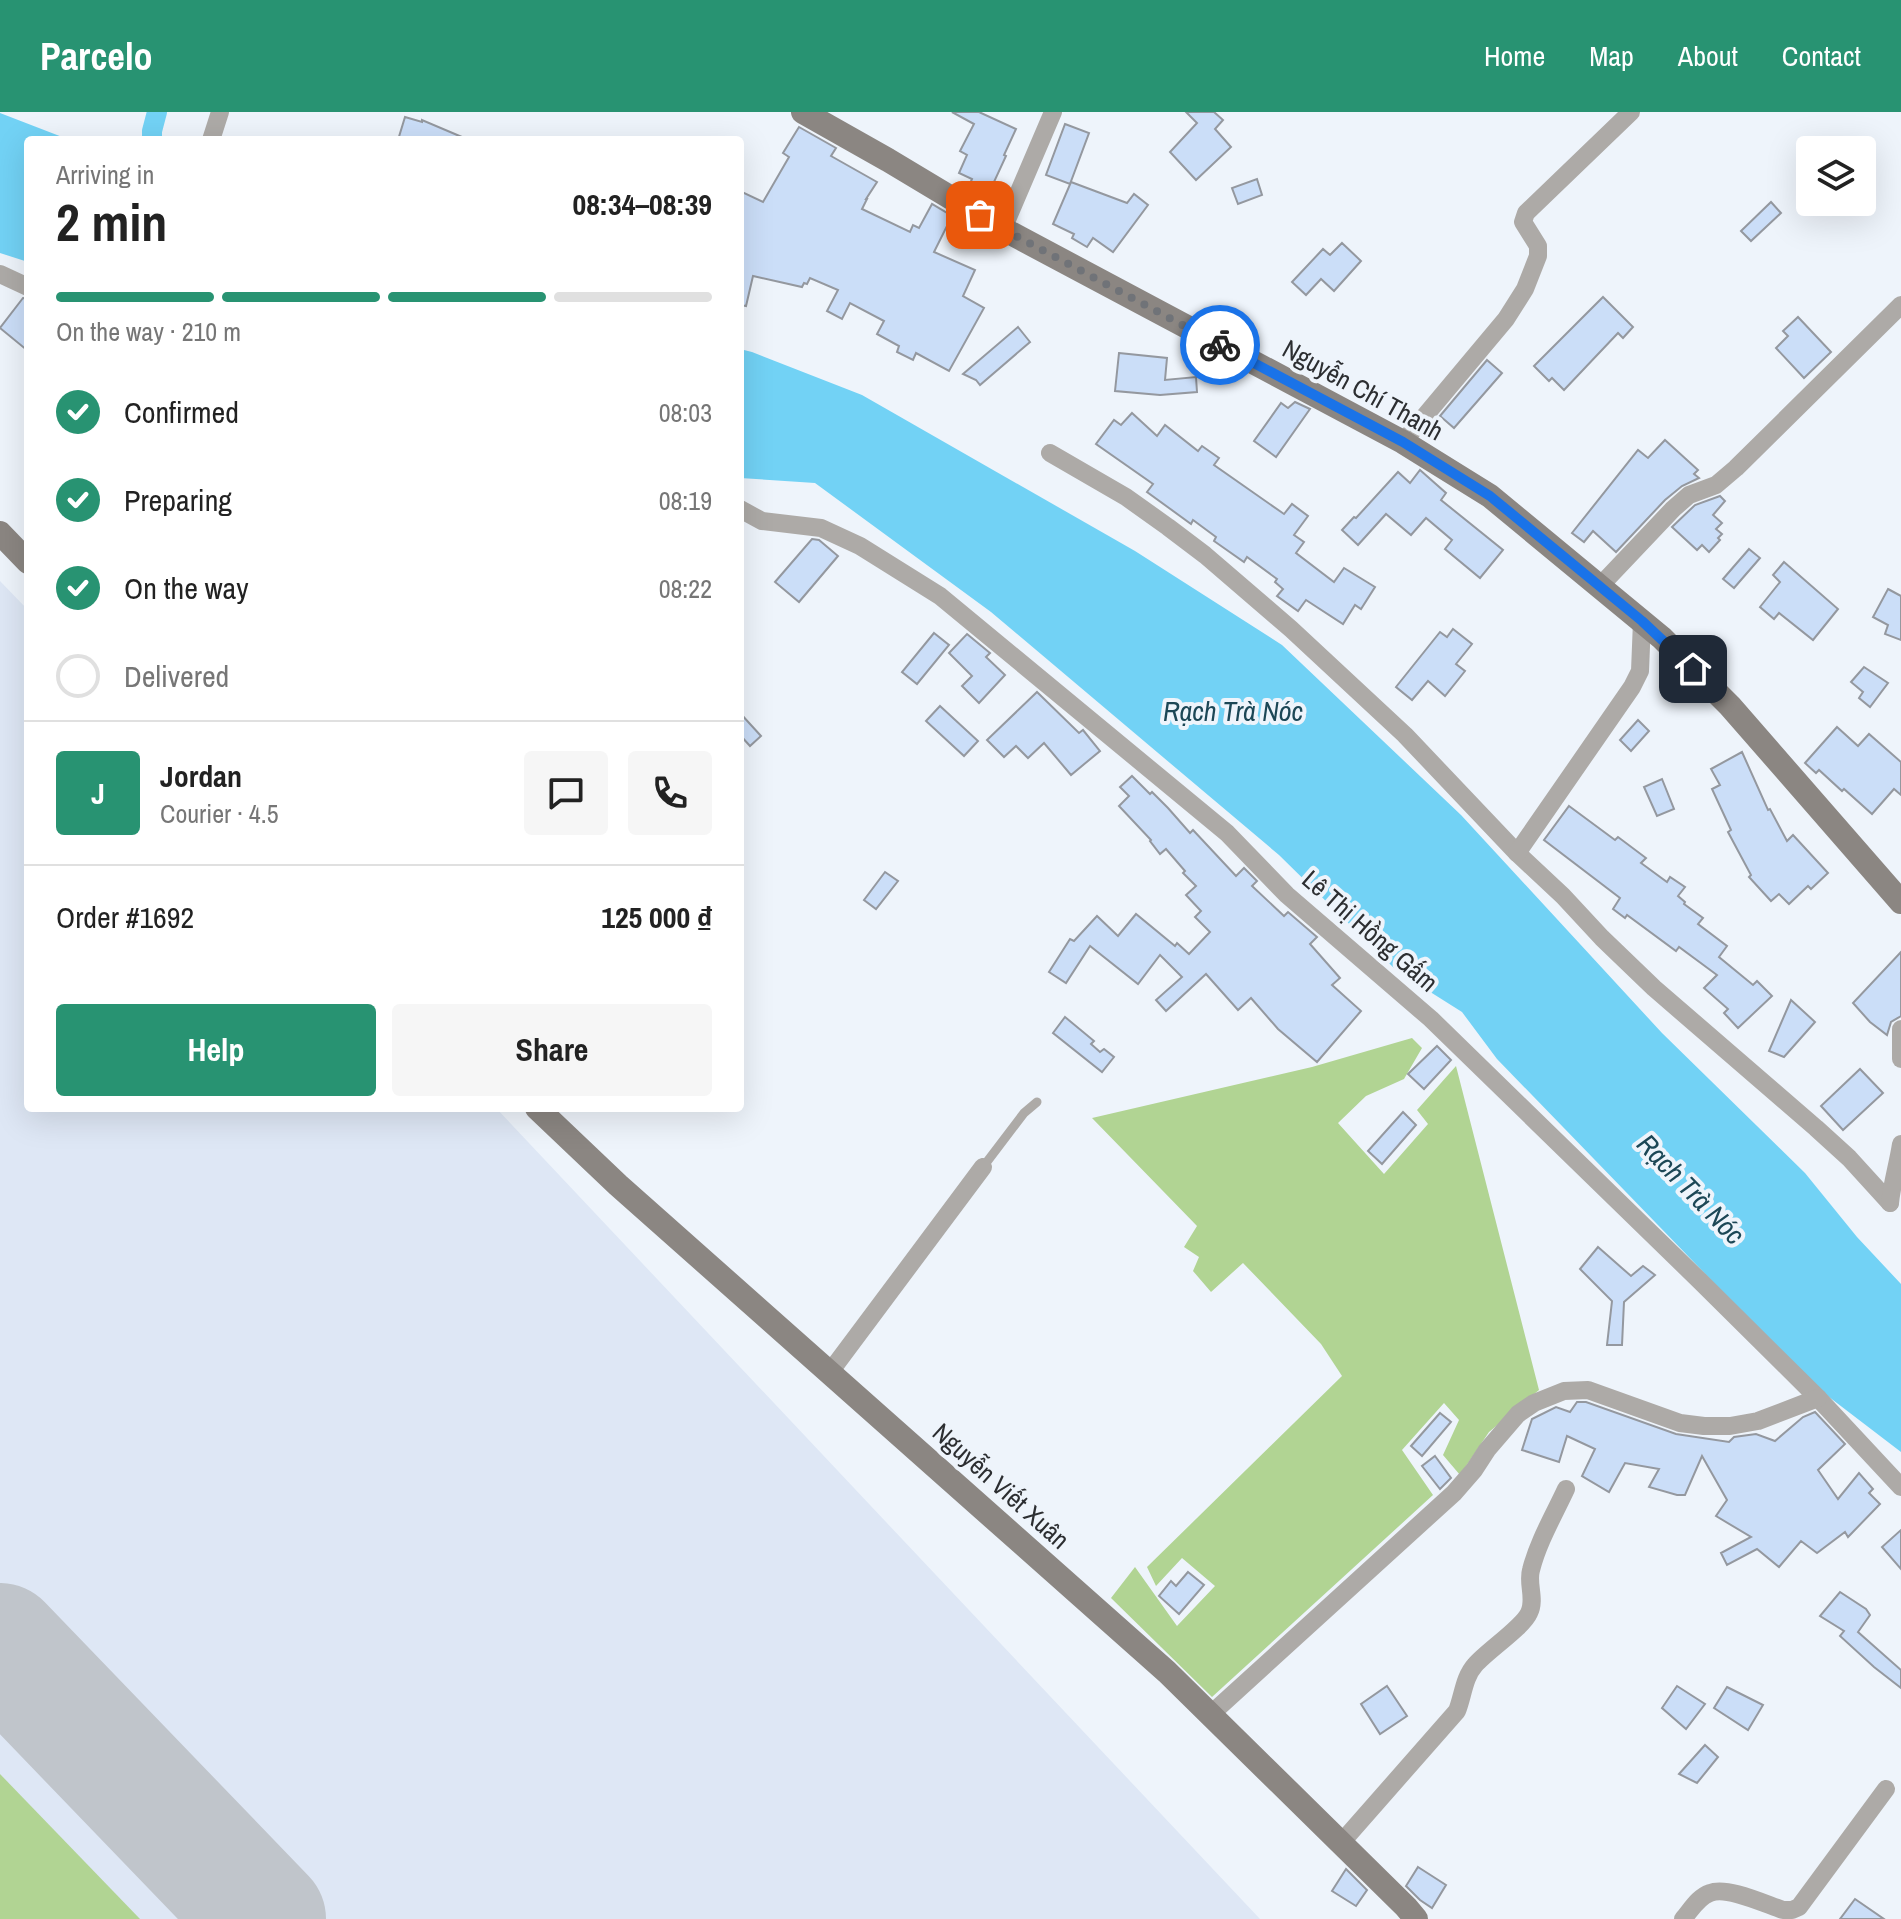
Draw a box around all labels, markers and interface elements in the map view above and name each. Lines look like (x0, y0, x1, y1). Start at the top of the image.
text: Parcelo (40, 31, 153, 82)
text: Home (1484, 37, 1545, 75)
text: Map (1589, 37, 1634, 75)
text: About (1678, 37, 1738, 75)
text: Contact (1782, 37, 1861, 75)
map controls (1796, 136, 1876, 216)
button: layers (1796, 136, 1876, 216)
text: Arriving in (56, 157, 154, 192)
pin (946, 181, 1014, 249)
text: 08:34–08:39 (573, 184, 712, 224)
text: 2 min (56, 187, 167, 257)
icon: bag (958, 193, 1002, 237)
courier (1180, 305, 1260, 385)
text: On the way · 210 m (56, 314, 241, 349)
icon: bike (1198, 323, 1242, 367)
street label: Nguyễn Chí Thanh (1277, 331, 1450, 448)
icon: check (56, 390, 100, 434)
text: Confirmed (124, 392, 239, 432)
text: 08:03 (659, 395, 712, 430)
icon: check (56, 478, 100, 522)
text: Preparing (124, 480, 232, 520)
text: 08:19 (659, 483, 712, 518)
icon: check (56, 566, 100, 610)
text: On the way (124, 568, 248, 608)
text: 08:22 (659, 571, 712, 606)
pin (1659, 635, 1727, 703)
icon: home (1671, 647, 1715, 691)
text: Delivered (124, 656, 229, 696)
water label: Rạch Trà Nóc (1163, 692, 1303, 730)
button: chat (524, 751, 608, 835)
button: phone (628, 751, 712, 835)
text: Jordan (160, 756, 242, 796)
text: J (91, 773, 105, 813)
text: Courier · 4.5 (160, 796, 279, 831)
street label: Lê Thị Hồng Gấm (1295, 862, 1446, 999)
text: Order #1692 (56, 897, 194, 937)
text: 125 000 ₫ (601, 897, 712, 937)
button: Help (56, 1004, 376, 1096)
button: Share (392, 1004, 712, 1096)
water label: Rạch Trà Nóc (1629, 1125, 1753, 1253)
street label: Nguyễn Viết Xuân (925, 1415, 1077, 1556)

